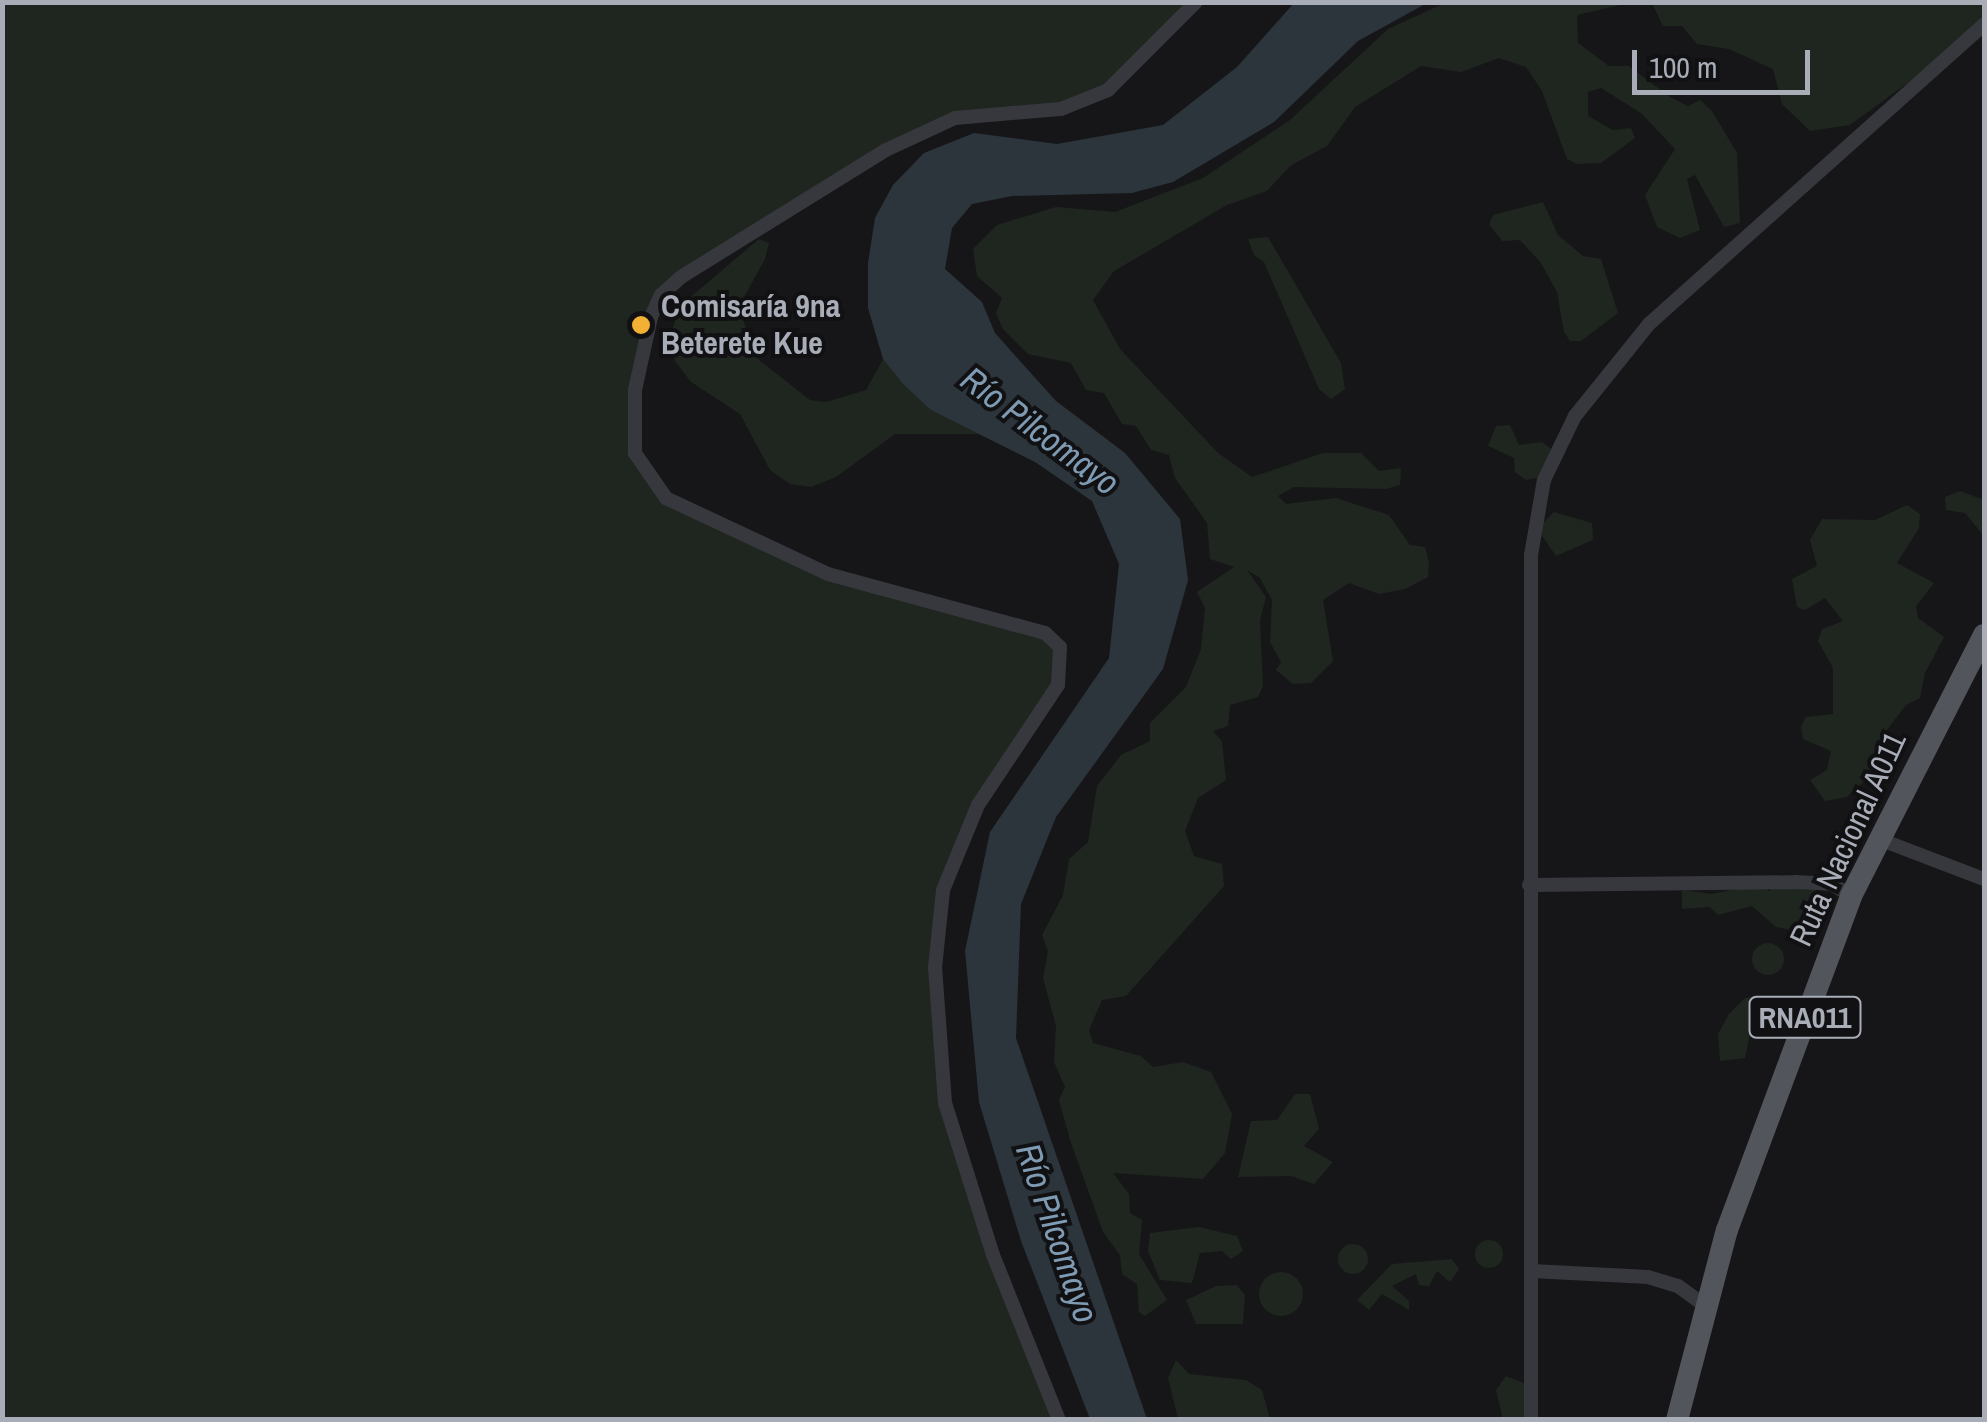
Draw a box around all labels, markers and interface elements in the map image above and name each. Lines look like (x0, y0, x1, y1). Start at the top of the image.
scale bar (1637, 30, 1814, 92)
text: 100 m (1649, 47, 1717, 87)
place label: Comisaría 9na Beterete Kue (661, 288, 840, 363)
marker: Comisaría 9na Beterete Kue (630, 314, 652, 336)
water label: Río Pilcomayo (953, 358, 1127, 504)
street label: Ruta Nacional A011 (1781, 725, 1915, 953)
road number: RNA011 (1748, 992, 1862, 1042)
water label: Río Pilcomayo (1007, 1138, 1107, 1328)

